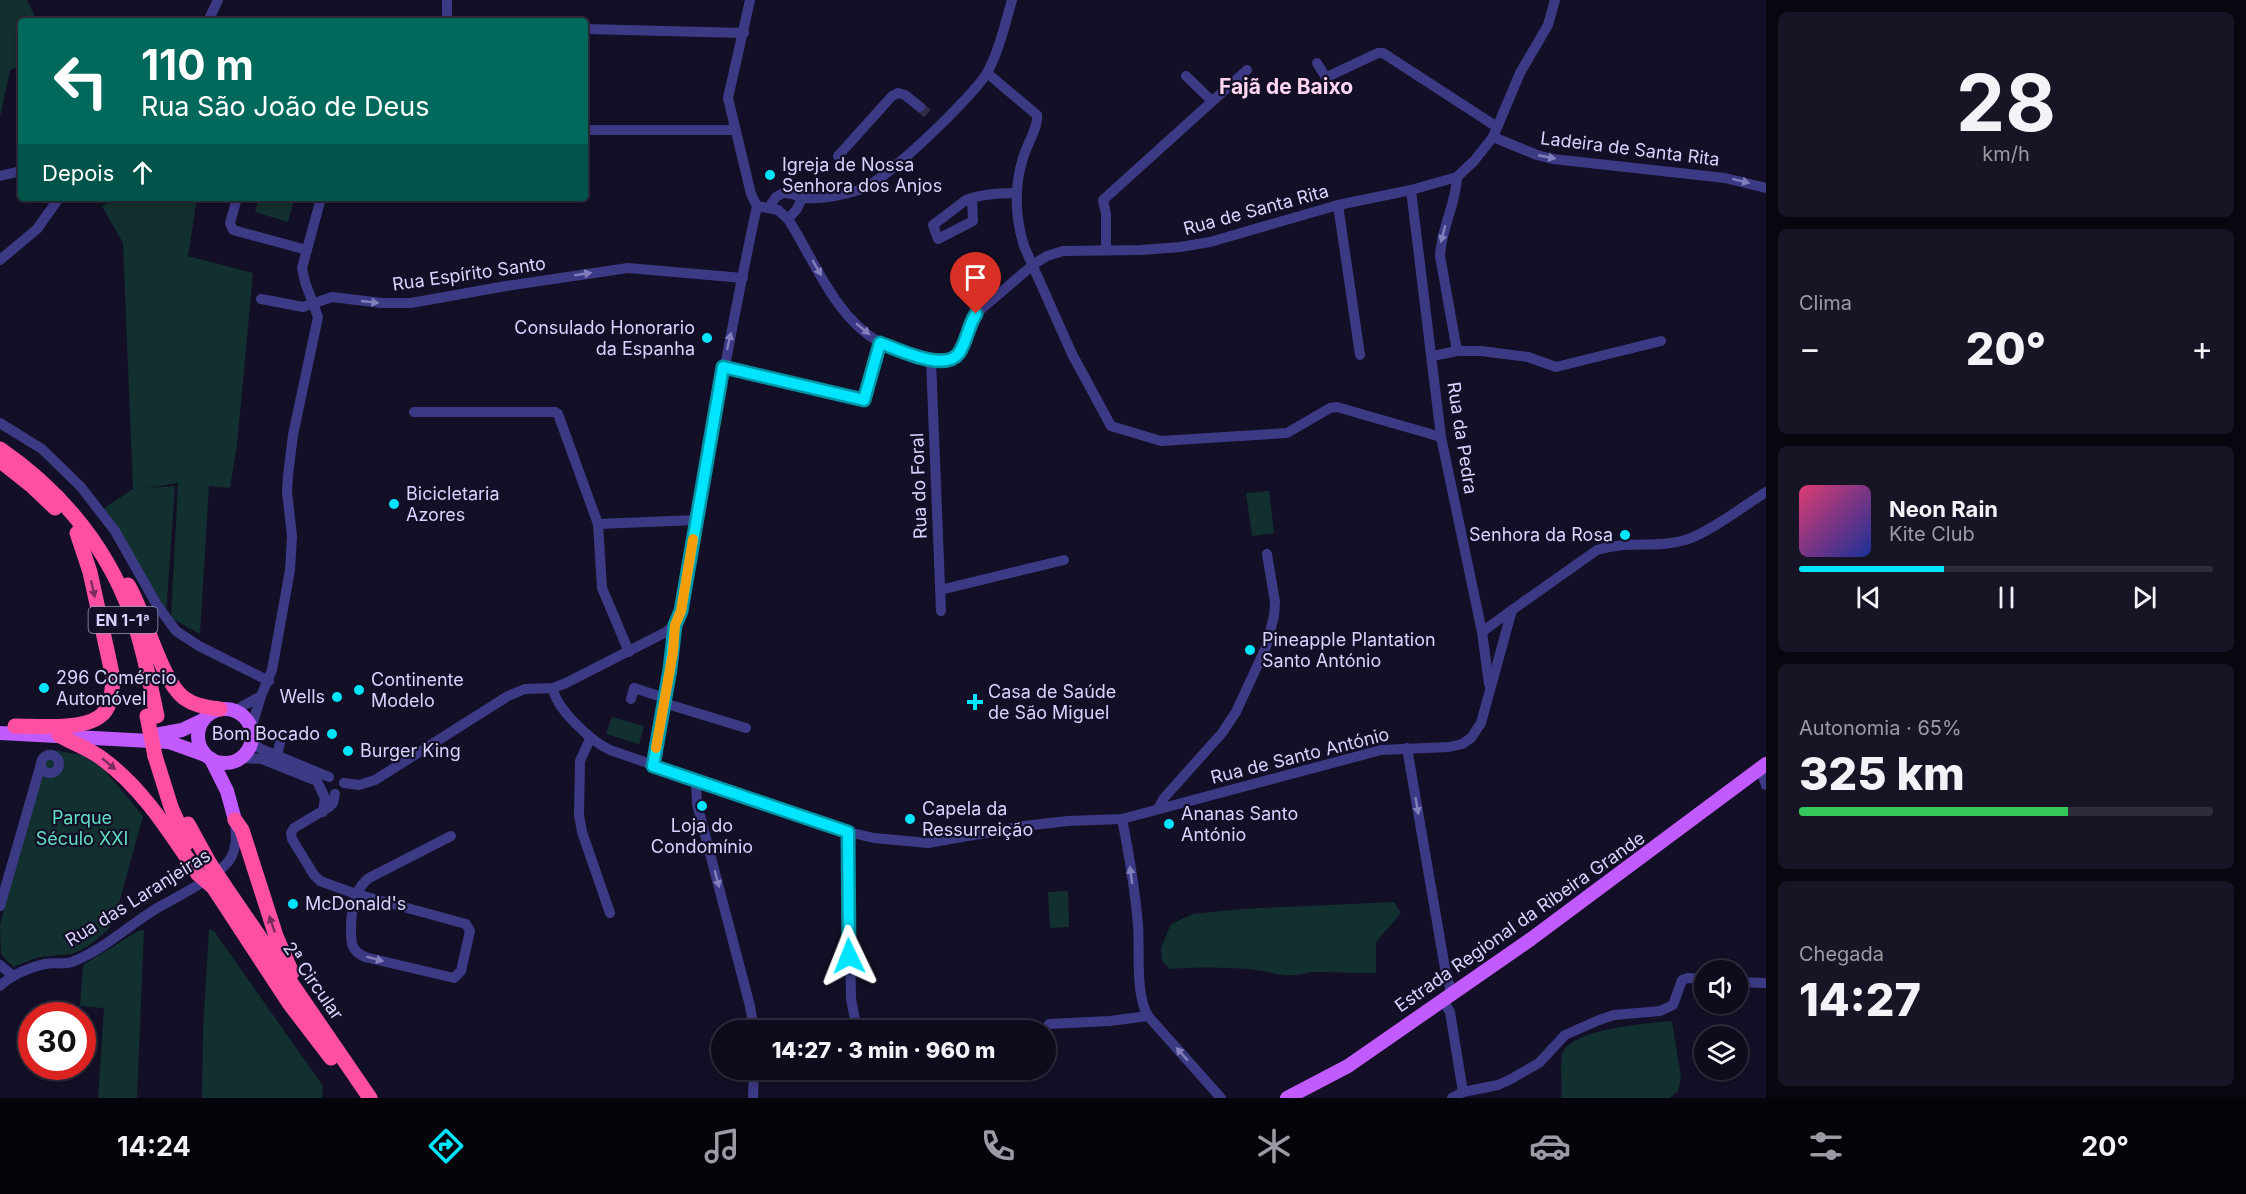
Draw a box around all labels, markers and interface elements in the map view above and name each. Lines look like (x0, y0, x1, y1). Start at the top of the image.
text: 110 m (141, 39, 254, 90)
icon: left (42, 42, 120, 120)
text: 28 (1956, 55, 2056, 150)
district label: Fajã de Baixo (1219, 74, 1353, 99)
text: Rua São João de Deus (141, 90, 429, 123)
street label: Ladeira de Santa Rita (1539, 127, 1721, 170)
text: km/h (1982, 142, 2030, 166)
one-way arrow (1538, 153, 1557, 162)
place label: Igreja de Nossa Senhora dos Anjos (782, 154, 942, 196)
icon: ahead (126, 156, 159, 189)
text: Depois (42, 160, 114, 186)
marker: Igreja de Nossa Senhora dos Anjos (763, 168, 777, 182)
one-way arrow (1731, 177, 1750, 187)
street label: Rua de Santa Rita (1181, 180, 1331, 239)
one-way arrow (1438, 225, 1448, 243)
street label: Rua Espírito Santo (391, 252, 547, 295)
pin (950, 252, 1001, 314)
one-way arrow (811, 260, 822, 276)
icon: arrive (959, 261, 992, 294)
one-way arrow (574, 269, 593, 278)
text: Clima (1799, 291, 1852, 315)
one-way arrow (361, 297, 380, 307)
place label: Consulado Honorario da Espanha (514, 317, 695, 359)
text: 20° (1966, 321, 2046, 376)
one-way arrow (855, 323, 871, 336)
text: − (1799, 328, 1821, 368)
text: + (2191, 328, 2213, 368)
marker: Consulado Honorario da Espanha (700, 331, 714, 345)
one-way arrow (725, 332, 735, 350)
street label: Rua da Pedra (1443, 380, 1482, 496)
street label: Rua do Foral (906, 433, 931, 539)
place label: Bicicletaria Azores (406, 483, 500, 525)
text: Neon Rain (1889, 496, 1998, 522)
marker: Bicicletaria Azores (387, 497, 401, 511)
text: Kite Club (1889, 522, 1975, 546)
place label: Senhora da Rosa (1469, 524, 1613, 545)
marker: Senhora da Rosa (1618, 528, 1632, 542)
one-way arrow (89, 580, 99, 599)
icon: previous (1852, 581, 1885, 614)
icon: pause (1990, 581, 2023, 614)
icon: next (2128, 581, 2161, 614)
road number: EN 1-1ª (88, 607, 158, 633)
place label: Pineapple Plantation Santo António (1262, 629, 1436, 671)
marker: Pineapple Plantation Santo António (1243, 643, 1257, 657)
place label: 296 Comércio Automóvel (56, 667, 176, 709)
place label: Continente Modelo (371, 669, 464, 711)
marker: 296 Comércio Automóvel (37, 681, 51, 695)
place label: Casa de Saúde de São Miguel (988, 681, 1116, 723)
marker: Continente Modelo (352, 683, 366, 697)
place label: Wells (279, 686, 325, 707)
marker: Wells (330, 690, 344, 704)
marker: Casa de Saúde de São Miguel (966, 693, 984, 711)
text: Autonomia · 65% (1799, 716, 1962, 740)
place label: Bom Bocado (212, 723, 320, 744)
street label: Rua de Santo António (1208, 723, 1391, 788)
marker: Bom Bocado (325, 727, 339, 741)
place label: Burger King (360, 740, 461, 761)
marker: Burger King (341, 744, 355, 758)
text: 325 km (1799, 746, 1965, 801)
one-way arrow (101, 758, 117, 771)
one-way arrow (1413, 796, 1422, 815)
place label: Capela da Ressurreição (922, 798, 1033, 840)
marker: Loja do Condomínio (695, 799, 709, 813)
place label: Ananas Santo António (1181, 803, 1298, 845)
park label: Parque Século XXI (36, 807, 128, 849)
marker: Capela da Ressurreição (903, 812, 917, 826)
place label: Loja do Condomínio (651, 815, 753, 857)
marker: Ananas Santo António (1162, 817, 1176, 831)
street label: Estrada Regional da Ribeira Grande (1391, 827, 1649, 1016)
street label: Rua das Laranjeiras (62, 845, 214, 951)
one-way arrow (1127, 865, 1136, 884)
one-way arrow (713, 870, 722, 888)
place label: McDonald's (305, 893, 406, 914)
marker: McDonald's (286, 897, 300, 911)
one-way arrow (267, 915, 276, 933)
position arrow (817, 924, 881, 988)
street label: 2ª Circular (279, 938, 348, 1024)
text: Chegada (1799, 942, 1884, 966)
one-way arrow (365, 955, 384, 965)
map controls (1694, 960, 1748, 1080)
button: sound (1694, 960, 1748, 1014)
text: 14:27 (1799, 972, 1921, 1027)
speed limit sign: 30 (18, 1002, 96, 1080)
button: layers (1694, 1026, 1748, 1080)
text: 14:27 · 3 min · 960 m (772, 1037, 995, 1063)
one-way arrow (1175, 1047, 1189, 1062)
icon: directions (425, 1125, 467, 1167)
icon: music (701, 1125, 743, 1167)
icon: phone (977, 1125, 1019, 1167)
icon: climate (1253, 1125, 1295, 1167)
icon: car (1529, 1125, 1571, 1167)
icon: filters (1805, 1125, 1847, 1167)
text: 14:24 (117, 1130, 191, 1163)
text: 20° (2081, 1130, 2129, 1163)

